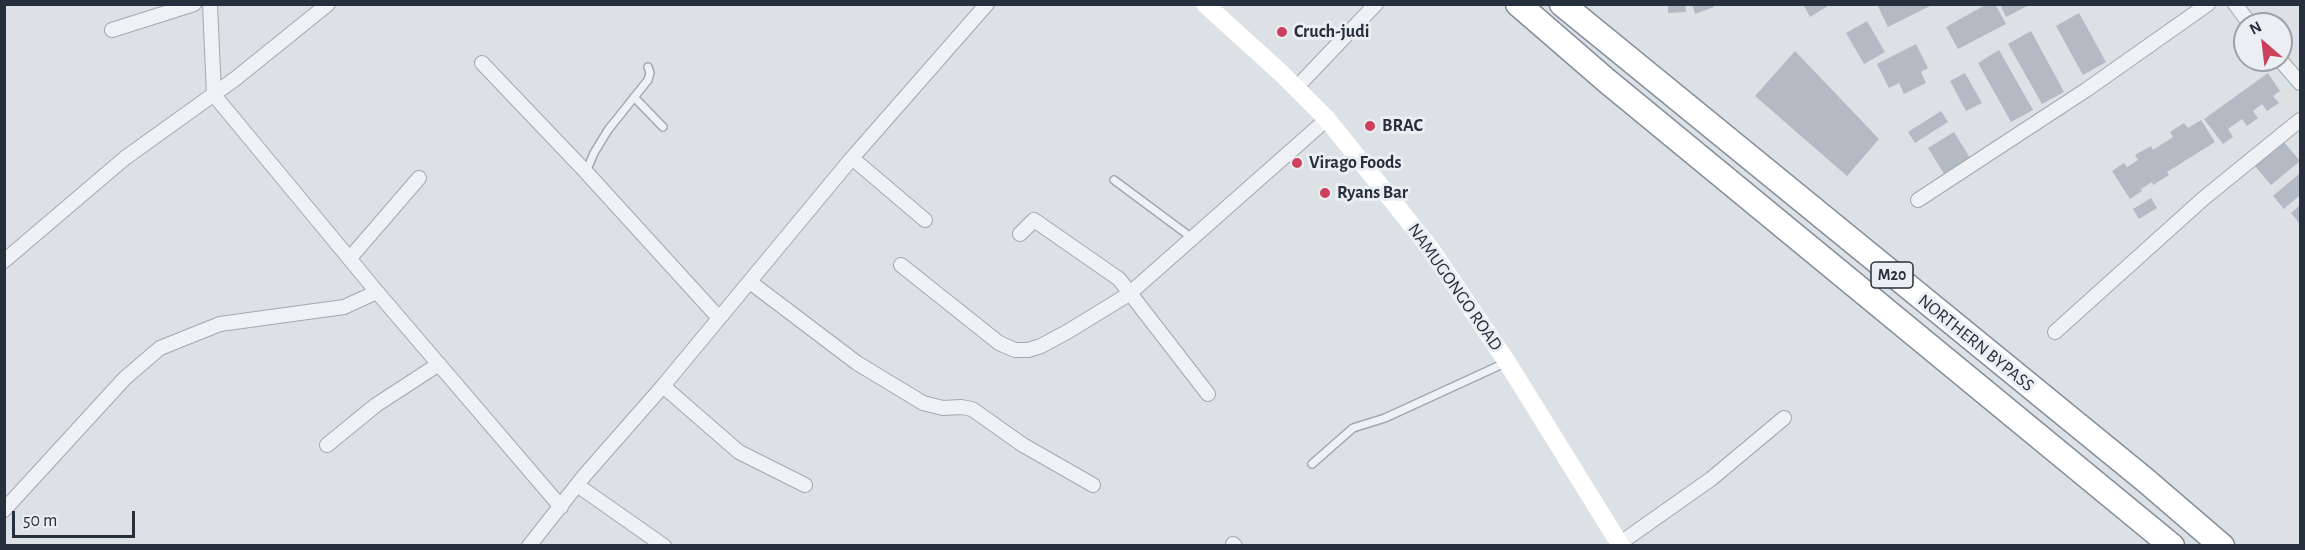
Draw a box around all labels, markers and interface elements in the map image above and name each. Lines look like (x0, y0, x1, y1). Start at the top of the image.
north arrow (2233, 12, 2293, 72)
text: N (2247, 18, 2264, 38)
place label: Cruch-judi (1294, 21, 1369, 43)
marker: Cruch-judi (1275, 25, 1289, 39)
place label: BRAC (1382, 115, 1423, 137)
marker: BRAC (1363, 119, 1377, 133)
place label: Virago Foods (1309, 152, 1401, 174)
marker: Virago Foods (1290, 156, 1304, 170)
place label: Ryans Bar (1337, 182, 1408, 204)
marker: Ryans Bar (1318, 186, 1332, 200)
street label: NAMUGONGO ROAD (1403, 219, 1507, 355)
road number: M20 (1871, 262, 1913, 288)
street label: NORTHERN BYPASS (1914, 290, 2038, 396)
scale bar (15, 499, 138, 537)
text: 50 m (23, 512, 57, 530)

